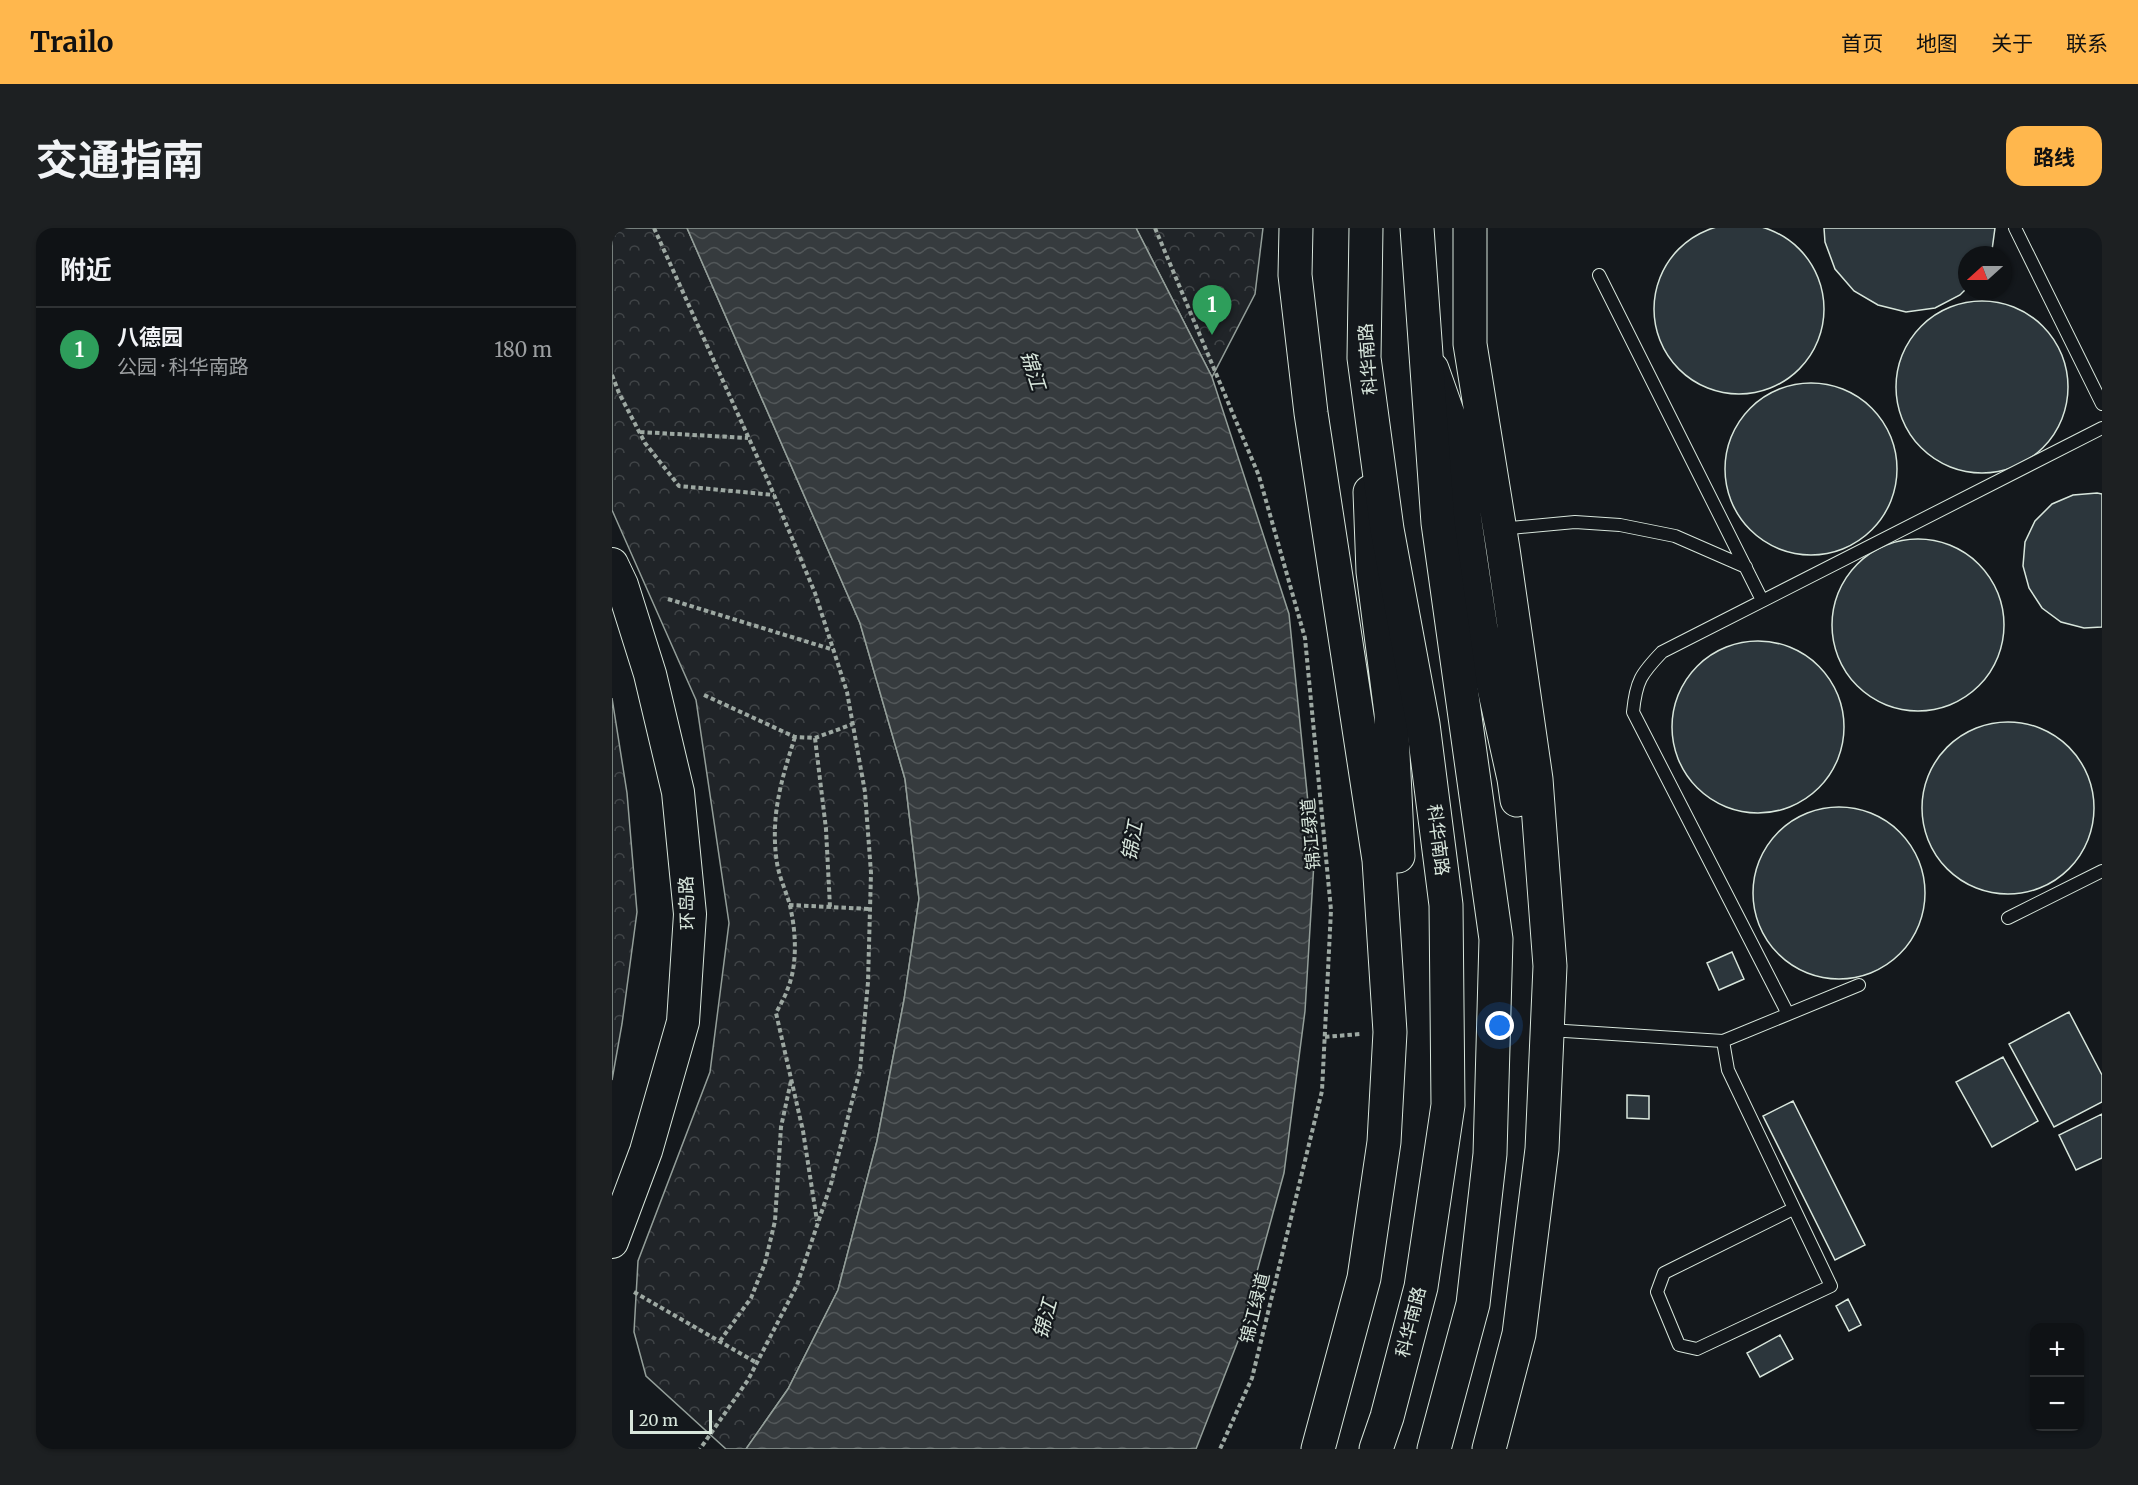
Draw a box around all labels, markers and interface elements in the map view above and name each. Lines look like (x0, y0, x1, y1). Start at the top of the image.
text: Trailo (30, 24, 114, 60)
text: 首页 (1841, 30, 1883, 57)
text: 地图 (1916, 30, 1958, 57)
text: 关于 (1991, 30, 2033, 57)
text: 联系 (2066, 30, 2108, 57)
button: 路线 (2006, 126, 2102, 186)
text: 交通指南 (36, 134, 204, 186)
north arrow (1958, 246, 2012, 300)
text: 附近 (60, 253, 112, 286)
pin: 1 (1192, 285, 1232, 335)
street label: 科华南路 (1354, 322, 1381, 396)
text: 八德园 (117, 323, 183, 351)
text: 1 (75, 337, 84, 362)
text: 180 m (494, 337, 552, 362)
water label: 锦江 (1015, 347, 1052, 395)
text: 公园 · 科华南路 (117, 354, 249, 379)
street label: 锦江绿道 (1296, 797, 1325, 871)
street label: 科华南路 (1423, 803, 1454, 877)
water label: 锦江 (1116, 817, 1148, 863)
street label: 环岛路 (674, 876, 699, 930)
your location (1485, 1011, 1514, 1040)
street label: 锦江绿道 (1235, 1270, 1274, 1346)
street label: 科华南路 (1391, 1284, 1430, 1360)
water label: 锦江 (1027, 1294, 1062, 1341)
map controls (2030, 1323, 2084, 1431)
button: + (2030, 1323, 2084, 1377)
button: − (2030, 1377, 2084, 1431)
scale bar (630, 1407, 712, 1434)
text: 20 m (639, 1410, 678, 1430)

